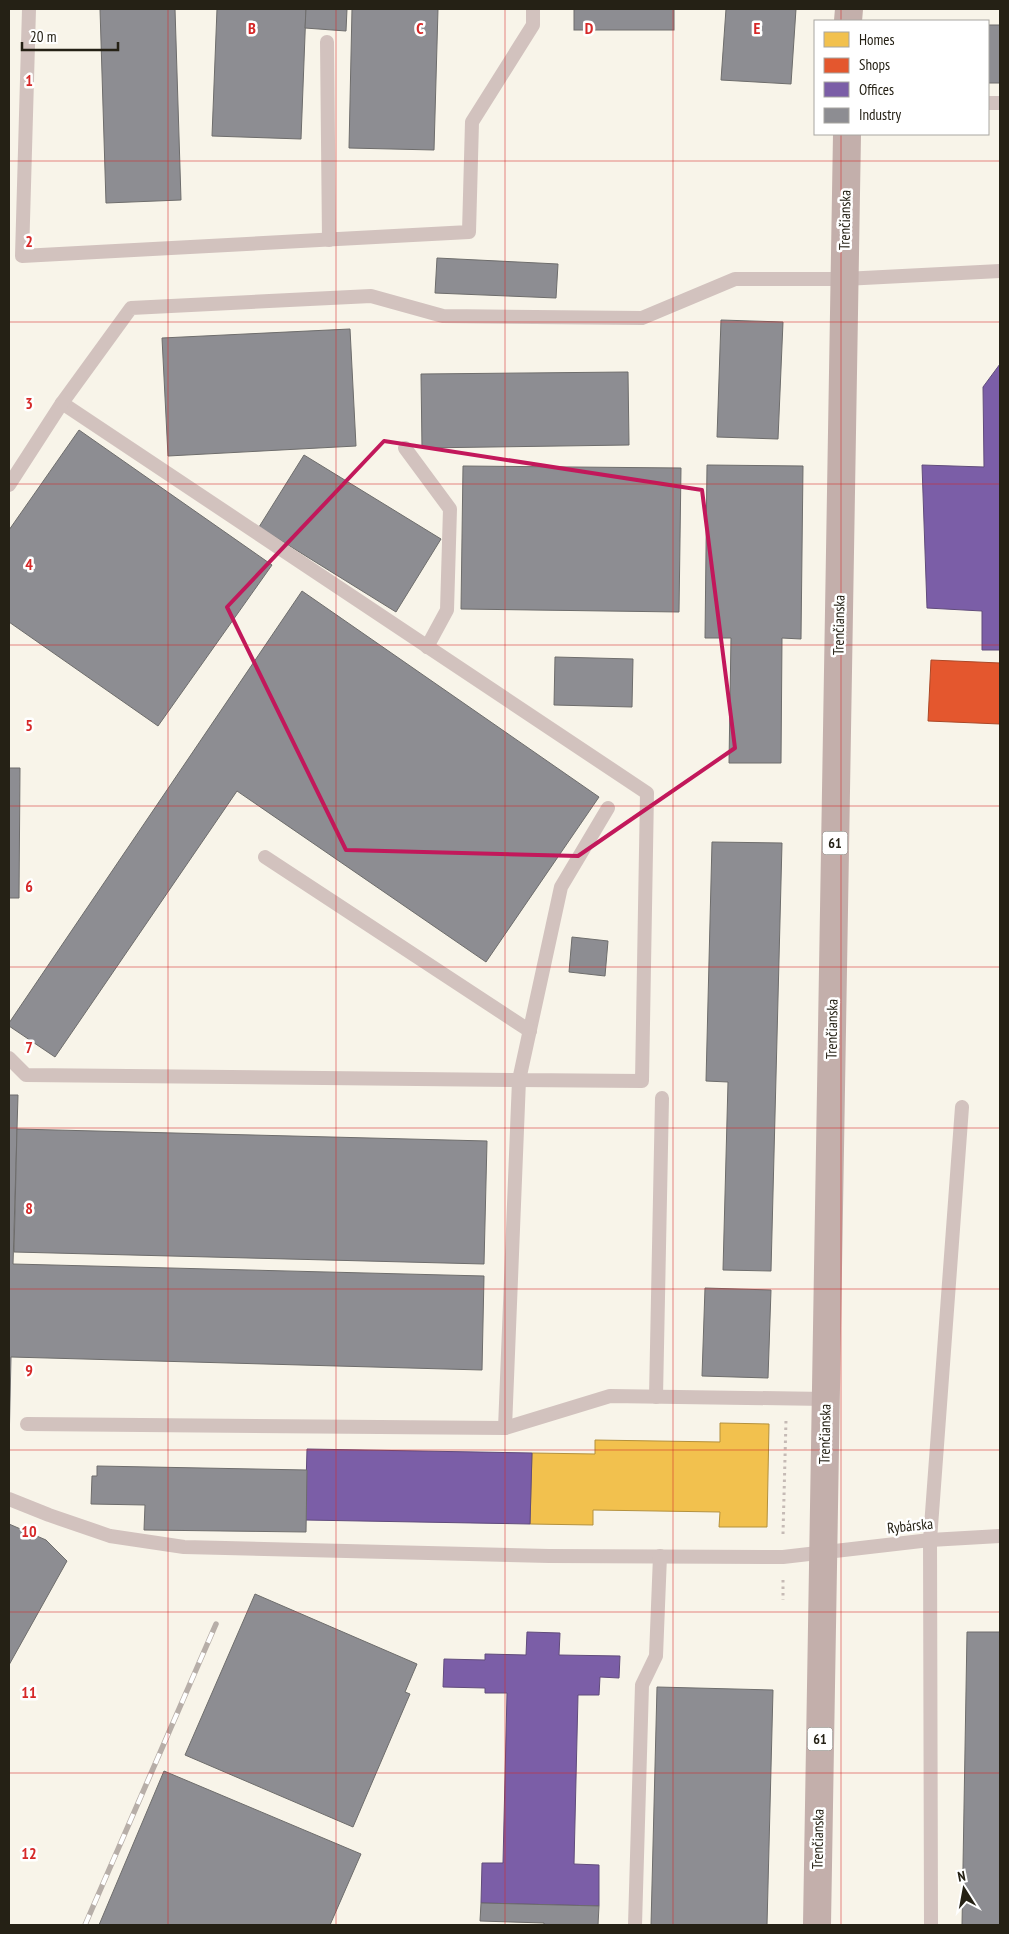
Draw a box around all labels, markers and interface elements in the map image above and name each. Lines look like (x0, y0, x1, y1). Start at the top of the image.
text: B (248, 18, 256, 38)
text: C (416, 18, 424, 38)
text: D (585, 18, 594, 38)
text: E (754, 18, 761, 38)
scale bar (22, 20, 119, 52)
legend (814, 20, 989, 135)
text: 20 m (30, 27, 56, 46)
text: Homes (859, 30, 895, 49)
text: Shops (859, 55, 890, 74)
text: 1 (25, 70, 33, 90)
text: Offices (859, 80, 894, 99)
text: Industry (859, 105, 901, 124)
street label: Trenčianska (834, 190, 855, 250)
text: 2 (25, 231, 33, 251)
text: 3 (25, 393, 33, 413)
text: 4 (25, 554, 33, 574)
street label: Trenčianska (828, 595, 849, 655)
text: 5 (25, 715, 33, 735)
road number: 61 (822, 831, 848, 854)
text: 6 (25, 876, 33, 896)
street label: Trenčianska (821, 999, 842, 1059)
text: 7 (25, 1037, 33, 1057)
text: 8 (25, 1198, 33, 1218)
text: 9 (25, 1360, 33, 1380)
street label: Trenčianska (814, 1404, 835, 1464)
street label: Rybárska (886, 1514, 934, 1537)
text: 10 (21, 1521, 37, 1541)
text: 11 (21, 1682, 37, 1702)
road number: 61 (808, 1728, 832, 1750)
street label: Trenčianska (807, 1809, 828, 1869)
text: 12 (21, 1843, 37, 1863)
north arrow (939, 1864, 989, 1914)
text: N (956, 1867, 967, 1886)

